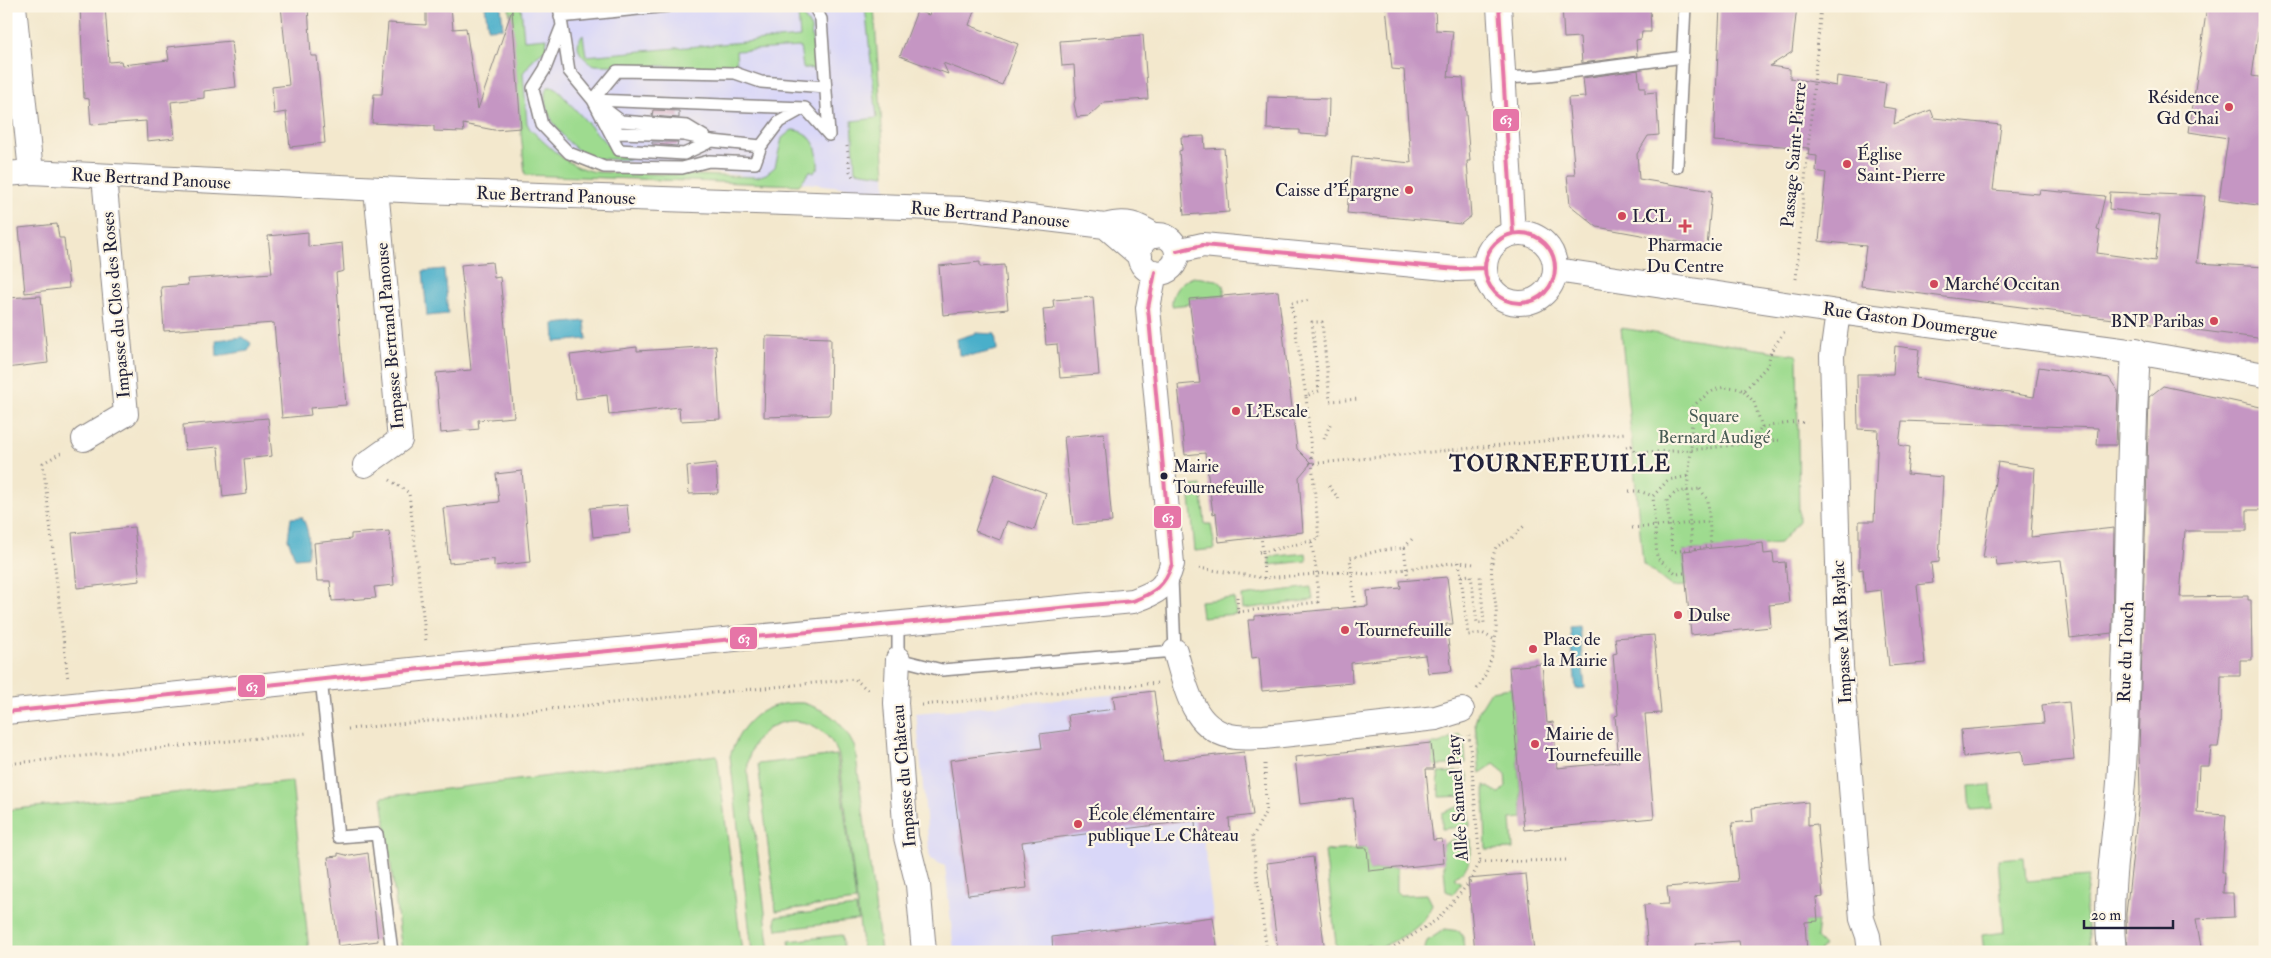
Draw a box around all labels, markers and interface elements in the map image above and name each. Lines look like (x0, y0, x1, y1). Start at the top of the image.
street label: Passage Saint-Pierre (1776, 81, 1812, 229)
place label: Résidence Gd Chai (2147, 86, 2219, 130)
marker: Résidence Gd Chai (2223, 101, 2235, 113)
line badge: 63 (1492, 108, 1520, 132)
text: 63 (1500, 111, 1512, 128)
place label: Église Saint-Pierre (1857, 143, 1946, 187)
marker: Église Saint-Pierre (1841, 158, 1853, 170)
street label: Rue Bertrand Panouse (71, 163, 232, 195)
place label: Caisse d'Épargne (1275, 179, 1399, 202)
street label: Rue Bertrand Panouse (476, 182, 637, 210)
marker: Caisse d'Épargne (1403, 184, 1415, 196)
street label: Rue Bertrand Panouse (910, 197, 1071, 233)
place label: LCL (1632, 205, 1671, 228)
marker: LCL (1616, 210, 1628, 222)
street label: Impasse du Clos des Roses (96, 211, 136, 399)
marker: Pharmacie Du Centre (1679, 220, 1691, 232)
place label: Pharmacie Du Centre (1646, 234, 1724, 278)
street label: Impasse Bertrand Panouse (370, 241, 410, 430)
place label: Marché Occitan (1944, 273, 2060, 296)
marker: Marché Occitan (1928, 278, 1940, 290)
street label: Rue Gaston Doumergue (1821, 297, 1999, 345)
place label: BNP Paribas (2110, 310, 2204, 333)
marker: BNP Paribas (2208, 315, 2220, 327)
place label: L'Escale (1246, 400, 1308, 423)
marker: L'Escale (1230, 405, 1242, 417)
park label: Square Bernard Audigé (1658, 405, 1771, 449)
district label: TOURNEFEUILLE (1448, 450, 1671, 478)
place label: Mairie Tournefeuille (1173, 456, 1264, 498)
marker: Mairie Tournefeuille (1159, 471, 1169, 481)
line badge: 63 (1153, 505, 1182, 529)
text: 63 (1162, 509, 1174, 526)
street label: Impasse Max Baylac (1827, 560, 1857, 704)
street label: Rue du Touch (2113, 601, 2139, 703)
place label: Dulse (1688, 604, 1731, 627)
marker: Dulse (1672, 609, 1684, 621)
place label: Tournefeuille (1355, 619, 1452, 642)
marker: Tournefeuille (1339, 624, 1351, 636)
line badge: 63 (729, 626, 758, 650)
place label: Place de la Mairie (1543, 628, 1608, 672)
text: 63 (738, 630, 750, 647)
marker: Place de la Mairie (1527, 643, 1539, 655)
line badge: 63 (237, 674, 266, 698)
text: 63 (246, 678, 258, 695)
street label: Impasse du Château (886, 704, 922, 848)
place label: Mairie de Tournefeuille (1545, 723, 1642, 767)
street label: Allée Samuel Paty (1442, 733, 1474, 863)
marker: Mairie de Tournefeuille (1529, 738, 1541, 750)
place label: École élémentaire publique Le Château (1087, 803, 1239, 847)
marker: École élémentaire publique Le Château (1072, 818, 1084, 830)
scale bar (2084, 898, 2172, 930)
text: 20 m (2091, 906, 2121, 925)

